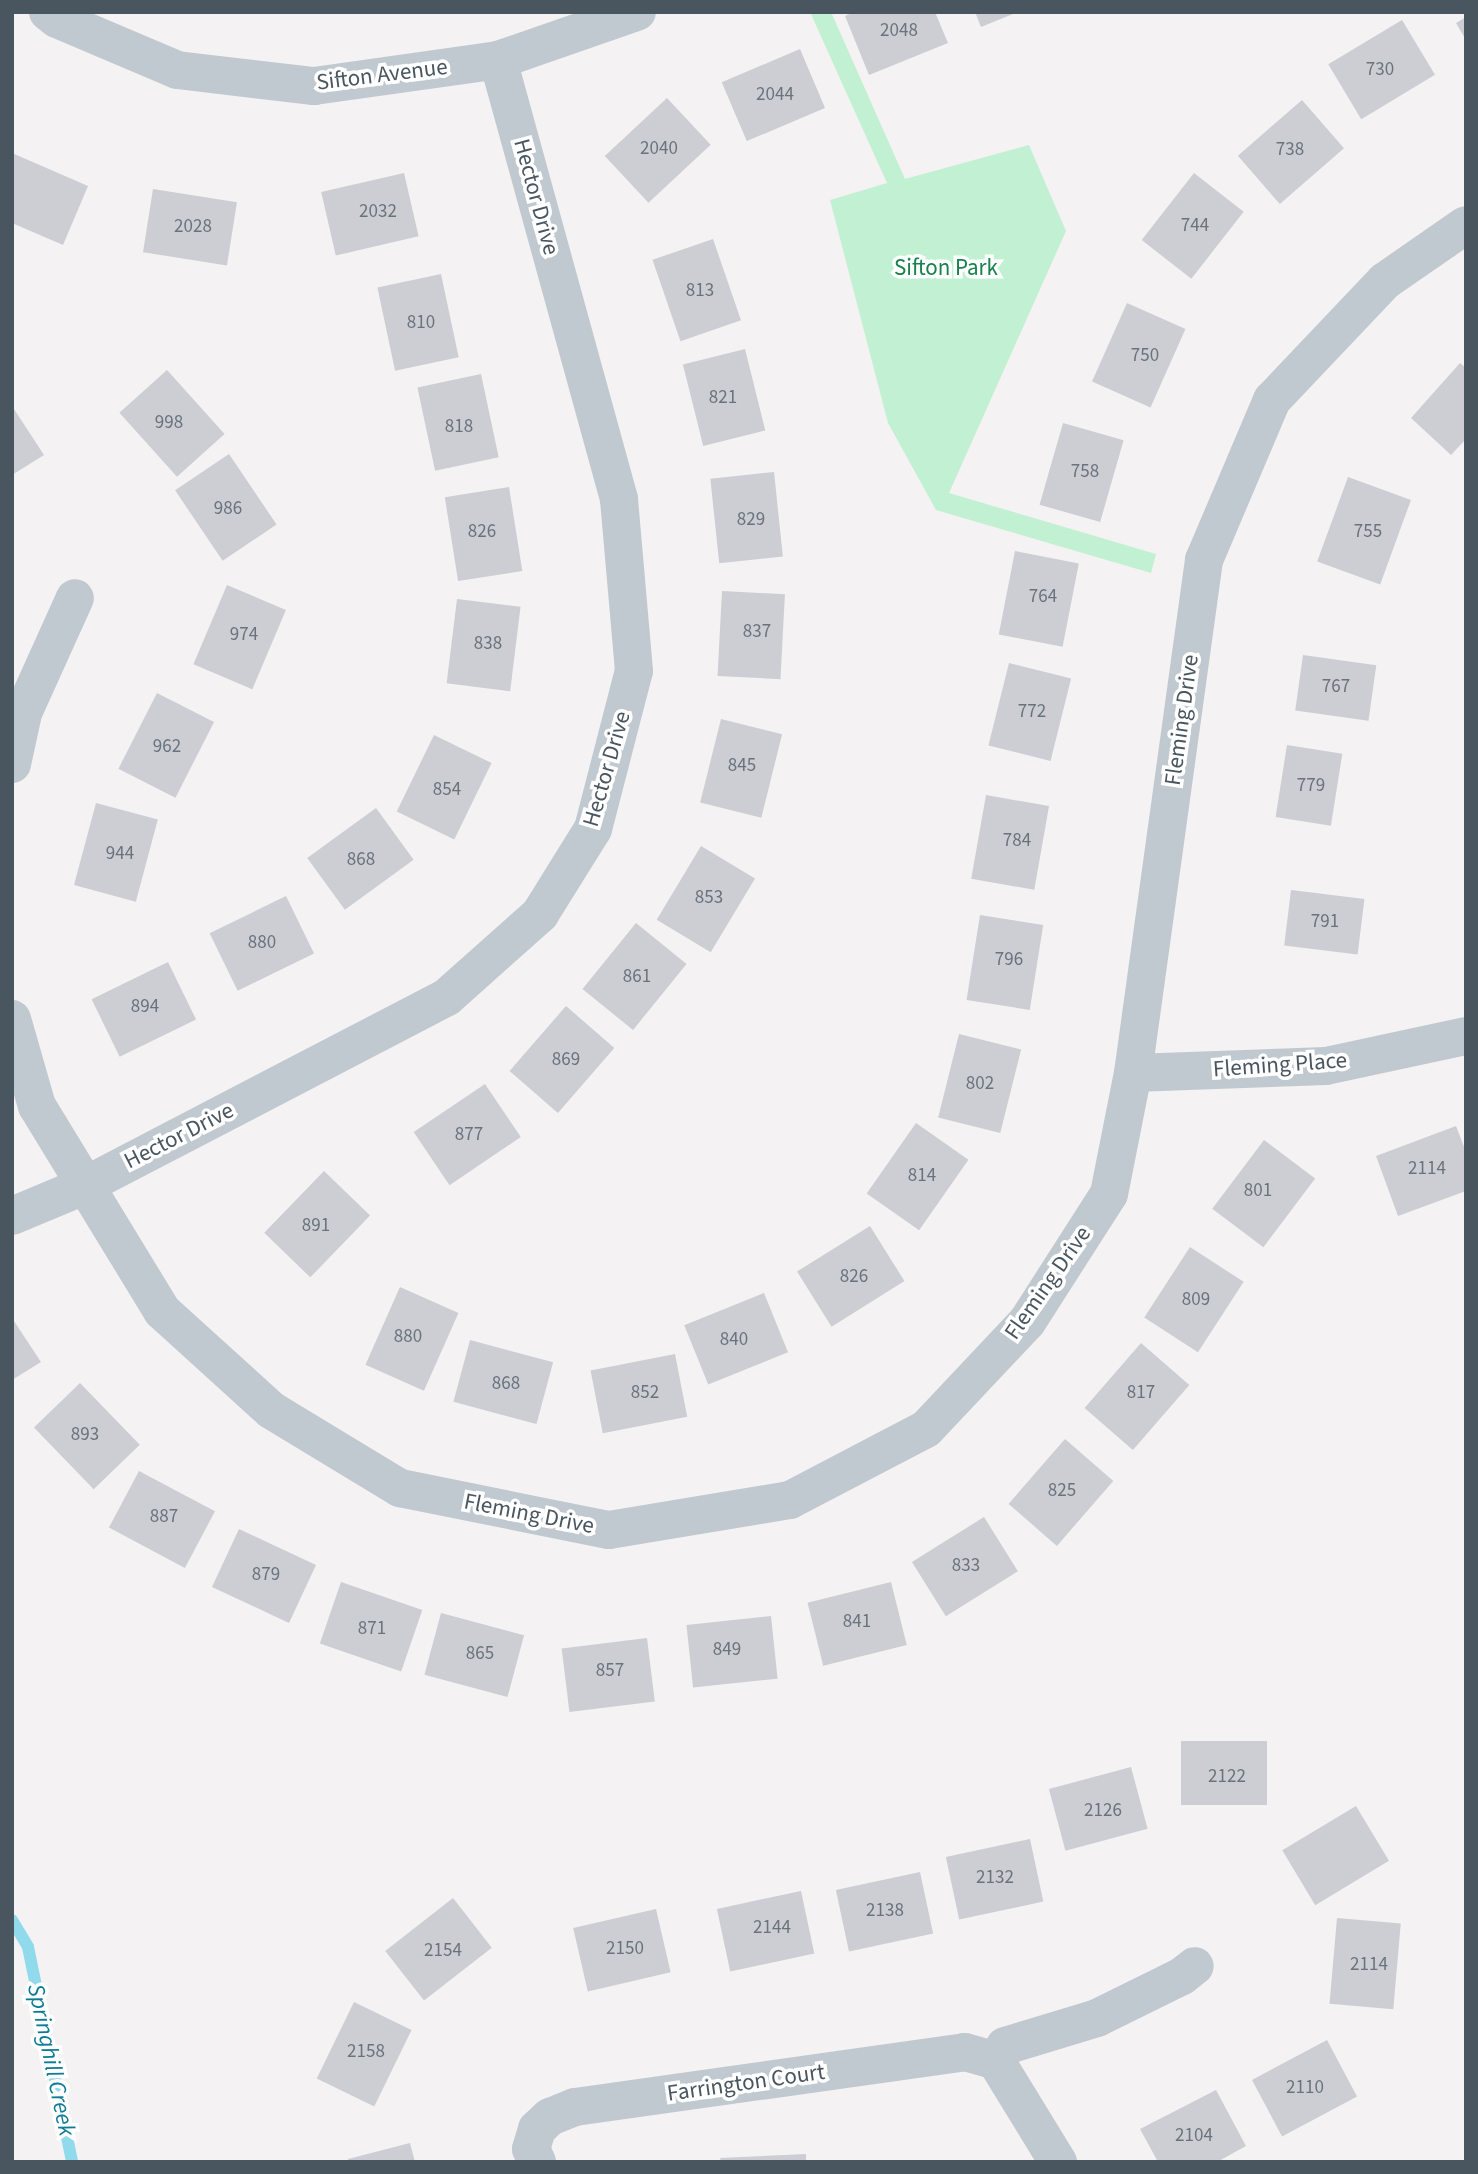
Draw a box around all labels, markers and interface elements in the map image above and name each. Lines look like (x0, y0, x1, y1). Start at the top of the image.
house number: 2048 (880, 20, 918, 42)
street label: Sifton Avenue (315, 53, 449, 97)
house number: 730 (1366, 59, 1394, 81)
house number: 2044 (756, 84, 794, 106)
street label: Hector Drive (507, 136, 565, 258)
house number: 2040 (640, 138, 678, 160)
house number: 738 (1276, 139, 1304, 161)
house number: 2032 (359, 201, 397, 223)
house number: 744 (1181, 215, 1209, 237)
house number: 2028 (174, 216, 212, 238)
park label: Sifton Park (894, 254, 998, 282)
house number: 813 (686, 280, 714, 302)
house number: 810 (407, 312, 435, 334)
house number: 750 (1131, 345, 1159, 367)
house number: 821 (709, 387, 737, 409)
house number: 998 (155, 412, 183, 434)
house number: 818 (445, 416, 473, 438)
house number: 758 (1071, 461, 1099, 483)
house number: 986 (214, 498, 242, 520)
house number: 829 (737, 509, 765, 531)
house number: 826 (468, 521, 496, 543)
house number: 755 (1354, 521, 1382, 543)
house number: 764 (1029, 586, 1057, 608)
house number: 837 (743, 621, 771, 643)
house number: 974 (230, 624, 258, 646)
house number: 838 (474, 633, 502, 655)
street label: Fleming Drive (1159, 653, 1205, 787)
house number: 767 (1322, 676, 1350, 698)
house number: 772 (1018, 701, 1046, 723)
street label: Hector Drive (577, 708, 637, 830)
house number: 962 (153, 736, 181, 758)
house number: 845 (728, 755, 756, 777)
house number: 779 (1297, 775, 1325, 797)
house number: 854 (433, 779, 461, 801)
house number: 784 (1003, 830, 1031, 852)
house number: 944 (106, 843, 134, 865)
house number: 868 (347, 849, 375, 871)
house number: 853 (695, 887, 723, 909)
house number: 791 (1311, 911, 1339, 933)
house number: 880 (248, 932, 276, 954)
house number: 796 (995, 949, 1023, 971)
house number: 861 (623, 966, 651, 988)
house number: 894 (131, 996, 159, 1018)
street label: Fleming Place (1212, 1047, 1348, 1083)
house number: 869 (552, 1049, 580, 1071)
house number: 802 (966, 1073, 994, 1095)
street label: Hector Drive (120, 1097, 238, 1175)
house number: 877 (455, 1124, 483, 1146)
house number: 2114 (1408, 1158, 1446, 1180)
house number: 814 (908, 1165, 936, 1187)
house number: 801 (1244, 1180, 1272, 1202)
house number: 891 (302, 1215, 330, 1237)
street label: Fleming Drive (999, 1221, 1097, 1345)
house number: 826 (840, 1266, 868, 1288)
house number: 809 (1182, 1289, 1210, 1311)
house number: 880 (394, 1326, 422, 1348)
house number: 840 (720, 1329, 748, 1351)
house number: 868 (492, 1373, 520, 1395)
house number: 852 (631, 1382, 659, 1404)
house number: 817 (1127, 1382, 1155, 1404)
house number: 893 (71, 1424, 99, 1446)
house number: 825 (1048, 1480, 1076, 1502)
street label: Fleming Drive (462, 1488, 596, 1540)
house number: 887 (150, 1506, 178, 1528)
house number: 833 (952, 1555, 980, 1577)
house number: 879 (252, 1564, 280, 1586)
house number: 841 (843, 1611, 871, 1633)
house number: 871 (358, 1618, 386, 1640)
house number: 849 (713, 1639, 741, 1661)
house number: 865 (466, 1643, 494, 1665)
house number: 857 (596, 1660, 624, 1682)
house number: 2122 (1208, 1766, 1246, 1788)
house number: 2126 (1084, 1800, 1122, 1822)
house number: 2132 (976, 1867, 1014, 1889)
house number: 2138 (866, 1900, 904, 1922)
house number: 2144 (753, 1917, 791, 1939)
house number: 2150 (606, 1938, 644, 1960)
house number: 2154 (424, 1940, 462, 1962)
house number: 2114 (1350, 1954, 1388, 1976)
water label: Springhill Creek (21, 1981, 81, 2139)
house number: 2158 (347, 2041, 385, 2063)
street label: Farrington Court (665, 2058, 827, 2108)
house number: 2110 (1286, 2077, 1324, 2099)
house number: 2104 (1175, 2125, 1213, 2147)

